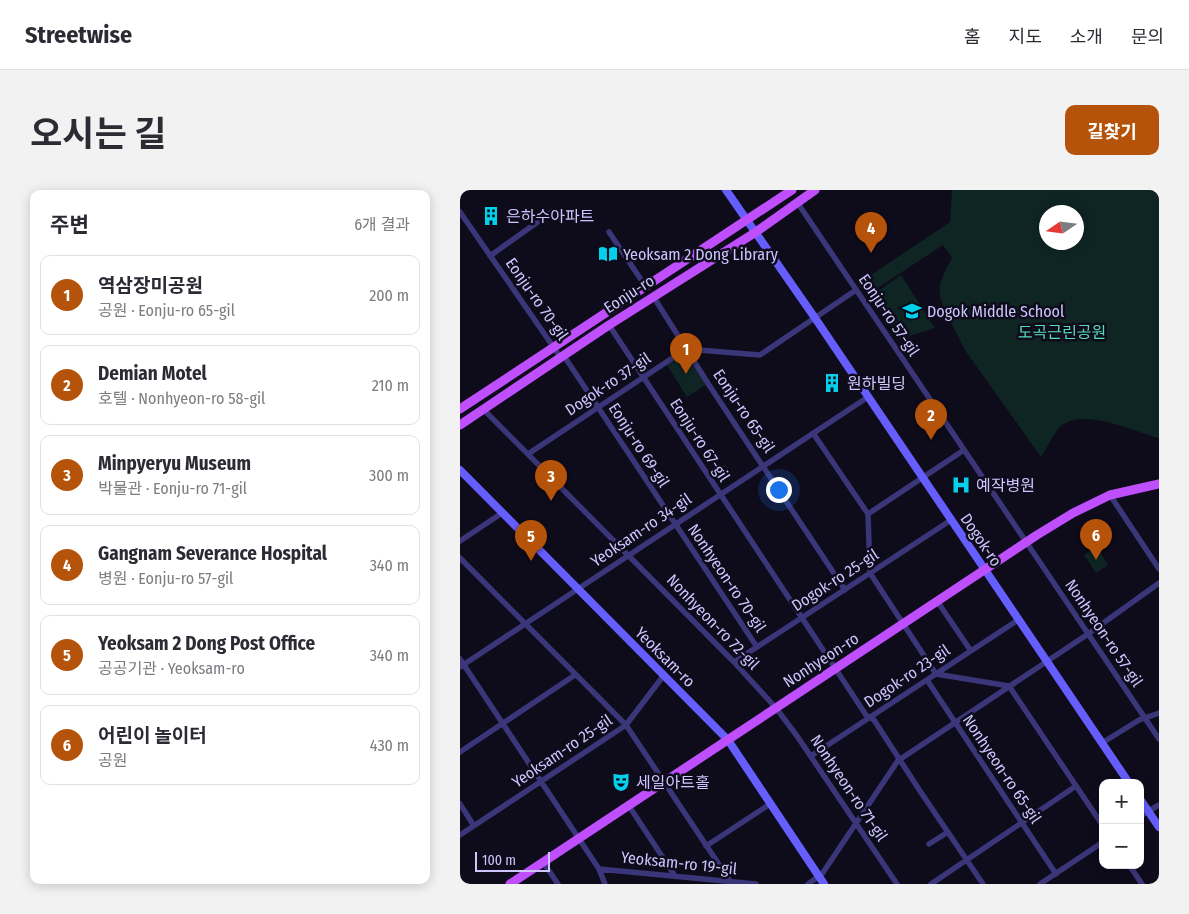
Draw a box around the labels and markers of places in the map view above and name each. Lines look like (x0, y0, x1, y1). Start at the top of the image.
building icon: 은하수아파트 (480, 205, 502, 227)
place label: 은하수아파트 (506, 207, 594, 226)
pin: 4 (855, 212, 887, 253)
library icon: Yeoksam 2 Dong Library (597, 243, 619, 265)
place label: Yeoksam 2 Dong Library (623, 245, 779, 264)
school or university icon: Dogok Middle School (901, 300, 923, 322)
place label: Dogok Middle School (927, 302, 1064, 321)
pin: 1 (670, 333, 702, 374)
building icon: 원하빌딩 (821, 372, 843, 394)
place label: 원하빌딩 (847, 374, 906, 393)
pin: 2 (915, 399, 947, 440)
pin: 3 (535, 460, 567, 501)
hospital icon: 예작병원 (950, 474, 972, 496)
place label: 예작병원 (976, 476, 1035, 495)
pin: 6 (1080, 519, 1112, 560)
pin: 5 (515, 520, 547, 561)
theatre icon: 세일아트홀 (610, 771, 632, 793)
place label: 세일아트홀 (636, 773, 710, 792)

